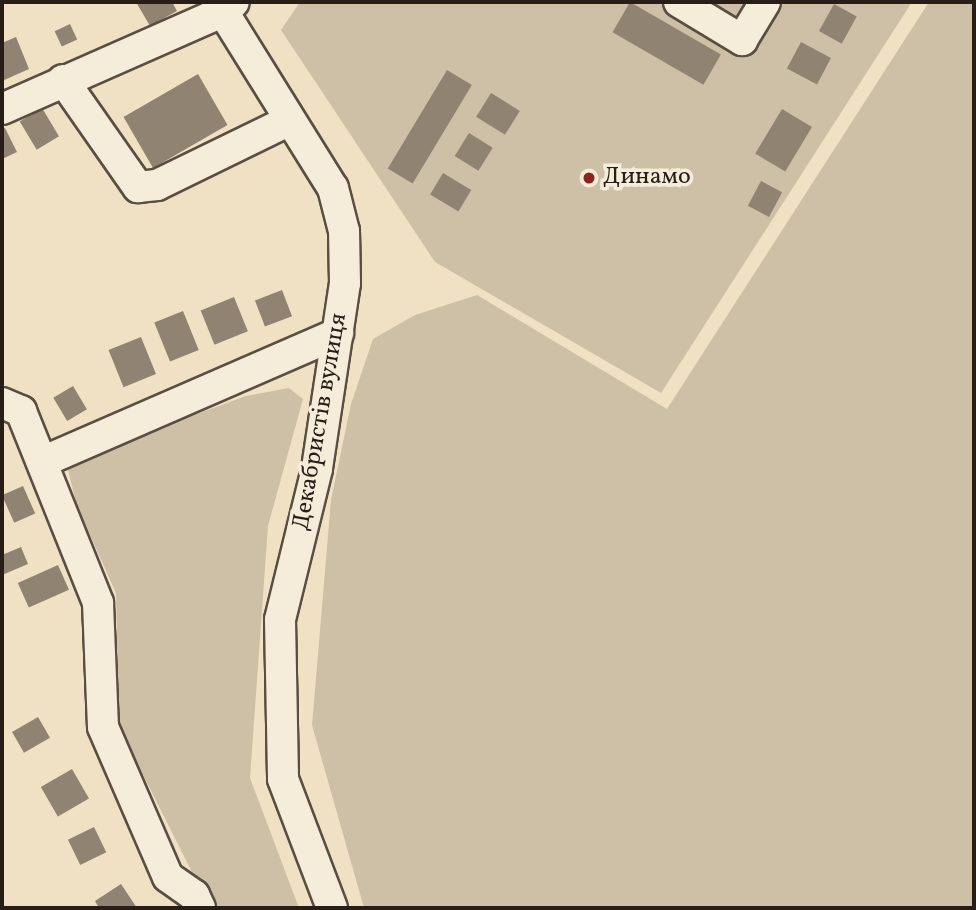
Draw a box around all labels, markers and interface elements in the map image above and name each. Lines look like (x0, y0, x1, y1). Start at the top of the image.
place label: Динамо (603, 164, 691, 192)
marker: Динамо (581, 170, 597, 186)
street label: Декабристів вулиця (288, 311, 354, 533)

